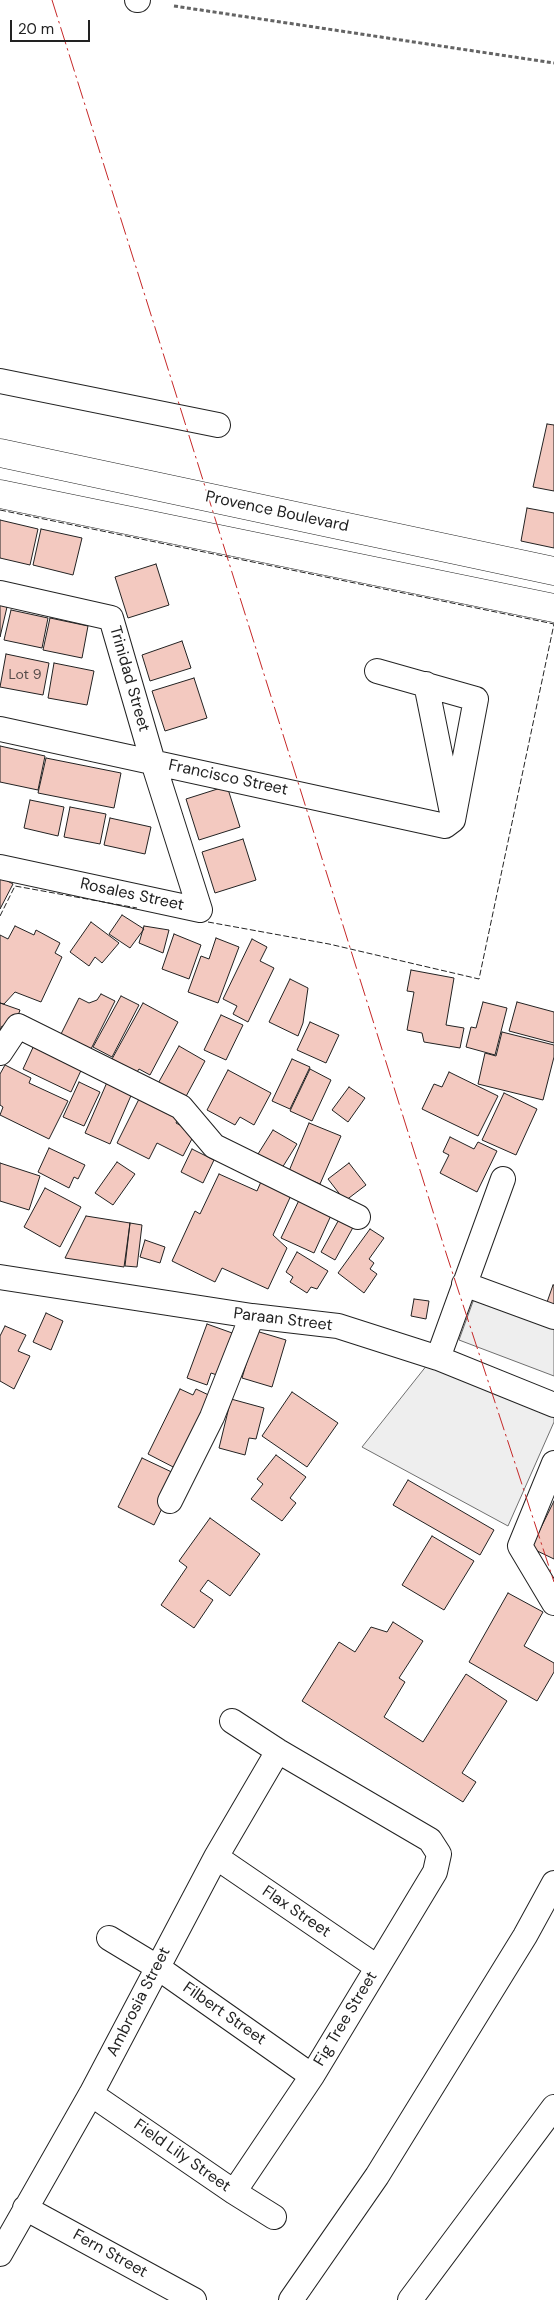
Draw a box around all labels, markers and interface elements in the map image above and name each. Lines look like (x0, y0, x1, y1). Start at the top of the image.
scale bar (12, 10, 92, 42)
text: 20 m (18, 19, 54, 39)
street label: Provence Boulevard (204, 487, 350, 537)
street label: Trinidad Street (105, 624, 153, 734)
house number: Lot 9 (8, 667, 42, 683)
street label: Francisco Street (167, 756, 289, 800)
street label: Rosales Street (78, 875, 186, 915)
street label: Paraan Street (232, 1304, 334, 1336)
street label: Flax Street (258, 1882, 334, 1942)
street label: Ambrosia Street (103, 1944, 175, 2060)
street label: Fig Tree Street (310, 1968, 382, 2070)
street label: Filbert Street (179, 1978, 269, 2050)
street label: Field Lily Street (130, 2116, 234, 2196)
street label: Fern Street (69, 2226, 151, 2282)

